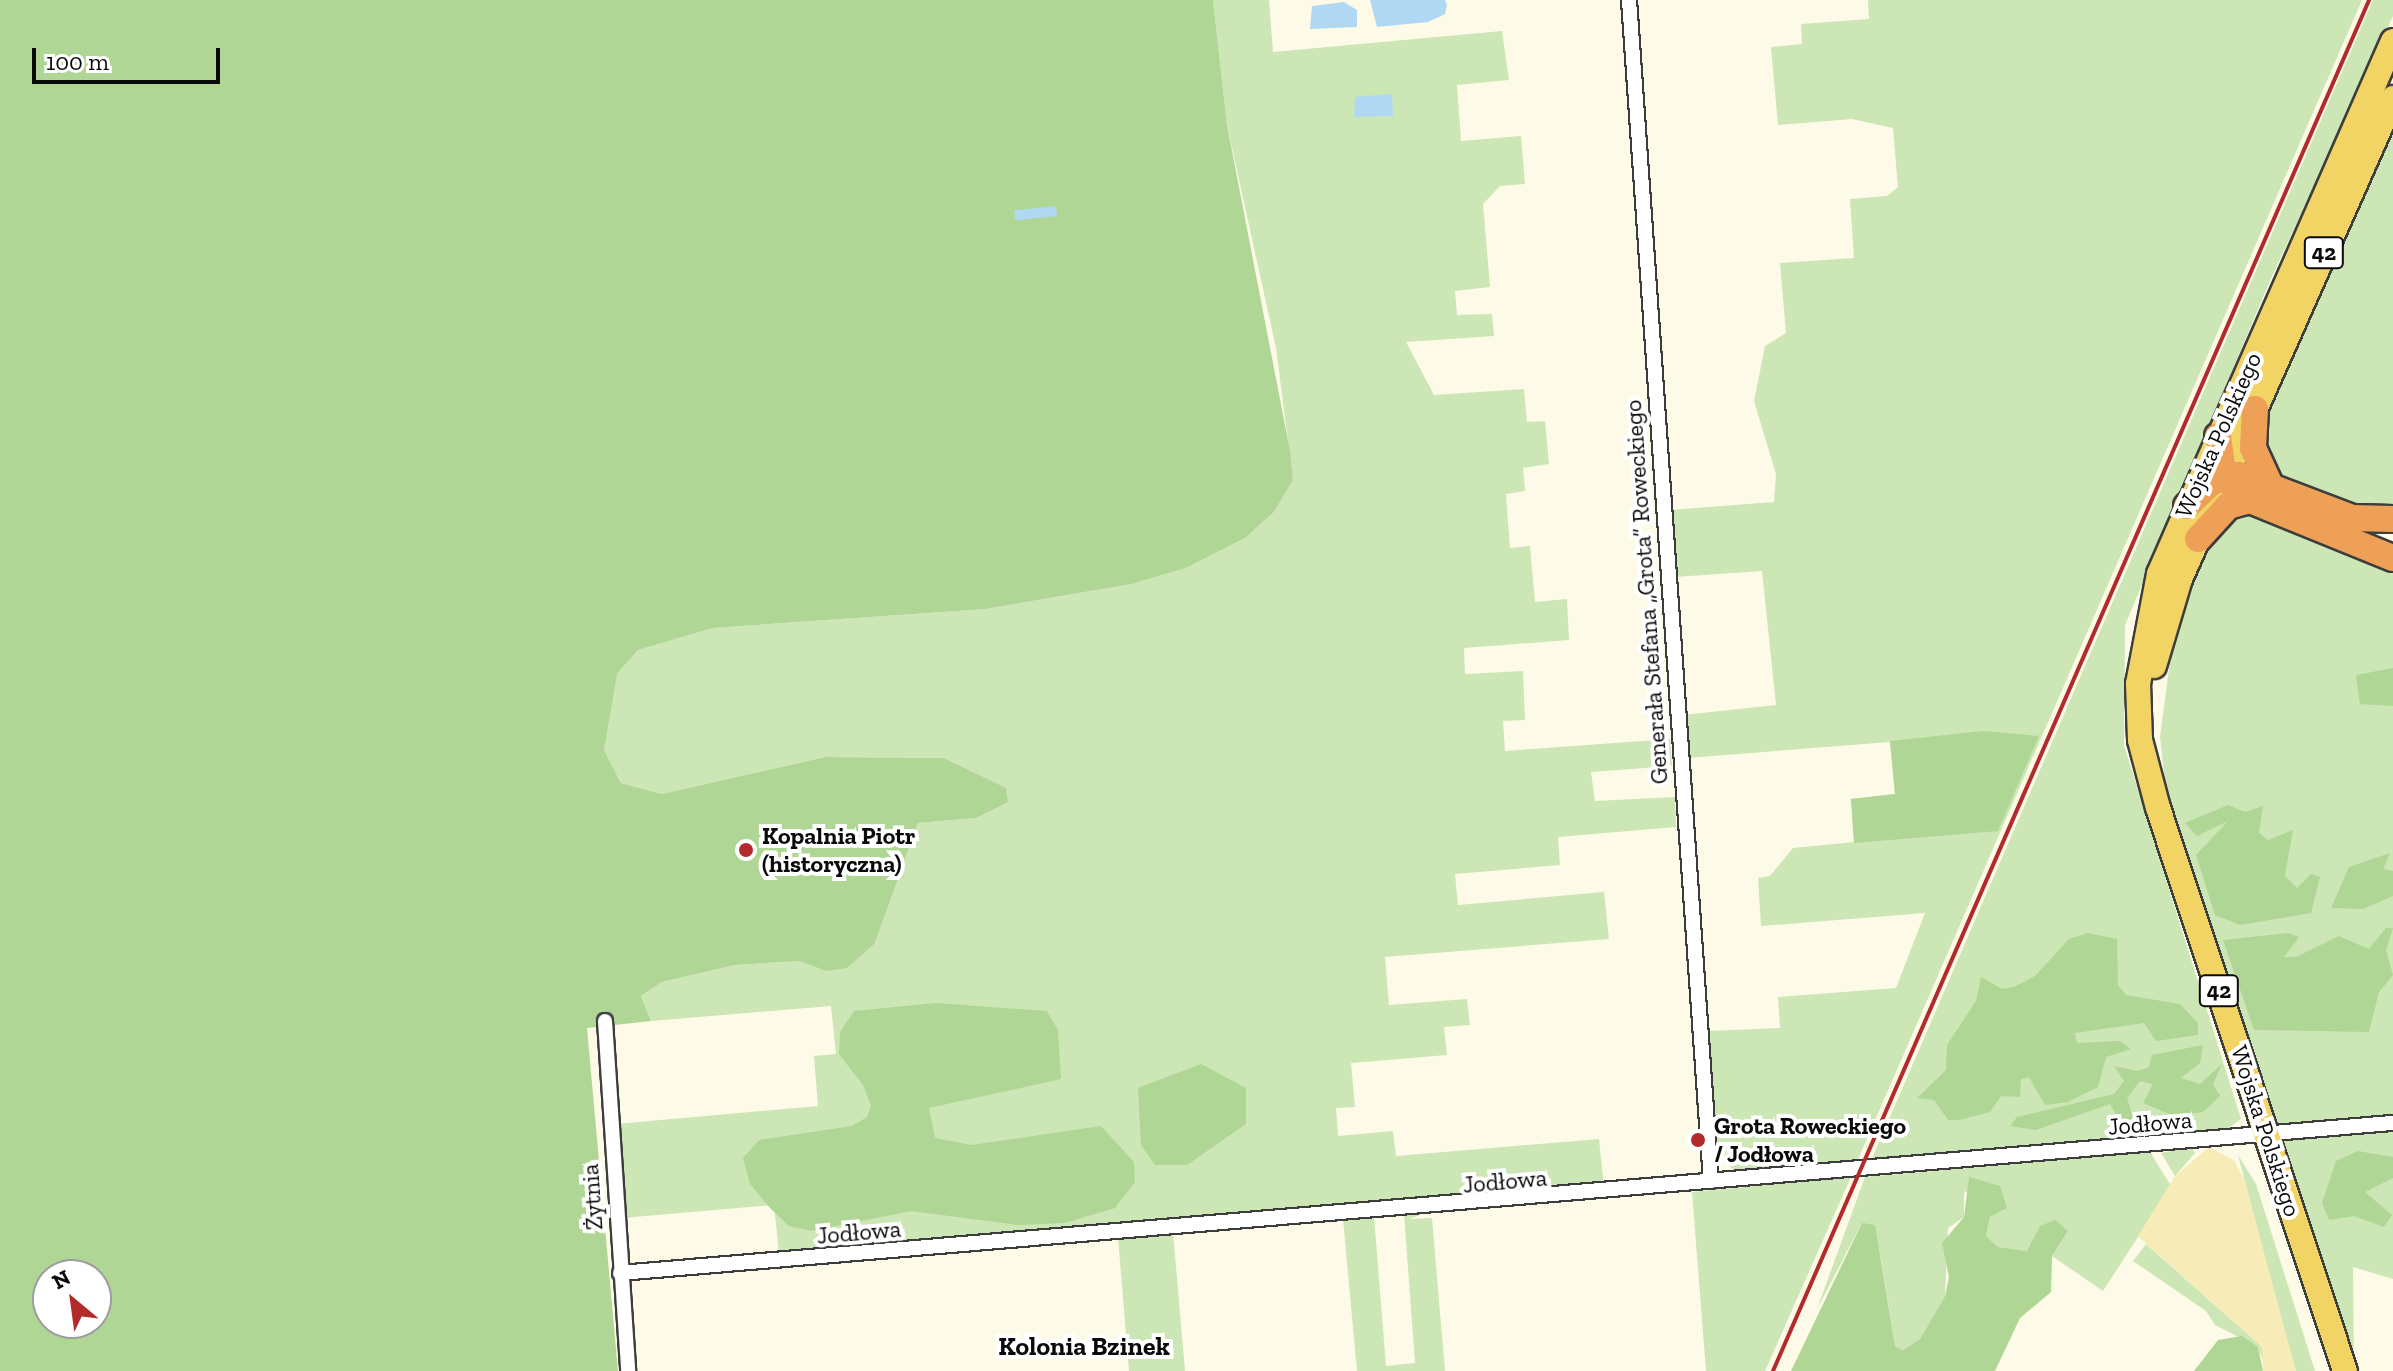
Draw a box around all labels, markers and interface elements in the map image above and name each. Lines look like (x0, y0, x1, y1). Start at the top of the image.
scale bar (36, 32, 224, 82)
text: 100 m (46, 47, 109, 76)
road number: 42 (2302, 235, 2346, 271)
street label: Wojska Polskiego (2169, 348, 2267, 522)
street label: Generała Stefana „Grota” Roweckiego (1618, 399, 1674, 785)
place label: Kopalnia Piotr (historyczna) (762, 822, 915, 878)
marker: Kopalnia Piotr (historyczna) (737, 841, 755, 859)
road number: 42 (2197, 973, 2241, 1009)
street label: Wojska Polskiego (2225, 1042, 2307, 1220)
street label: Jodłowa (2107, 1105, 2193, 1141)
place label: Grota Roweckiego / Jodłowa (1714, 1112, 1906, 1168)
marker: Grota Roweckiego / Jodłowa (1689, 1131, 1707, 1149)
street label: Żytnia (575, 1163, 609, 1231)
street label: Jodłowa (1462, 1163, 1548, 1199)
street label: Jodłowa (816, 1214, 902, 1250)
north arrow (32, 1259, 112, 1339)
text: N (47, 1263, 75, 1295)
district label: Kolonia Bzinek (998, 1331, 1170, 1363)

